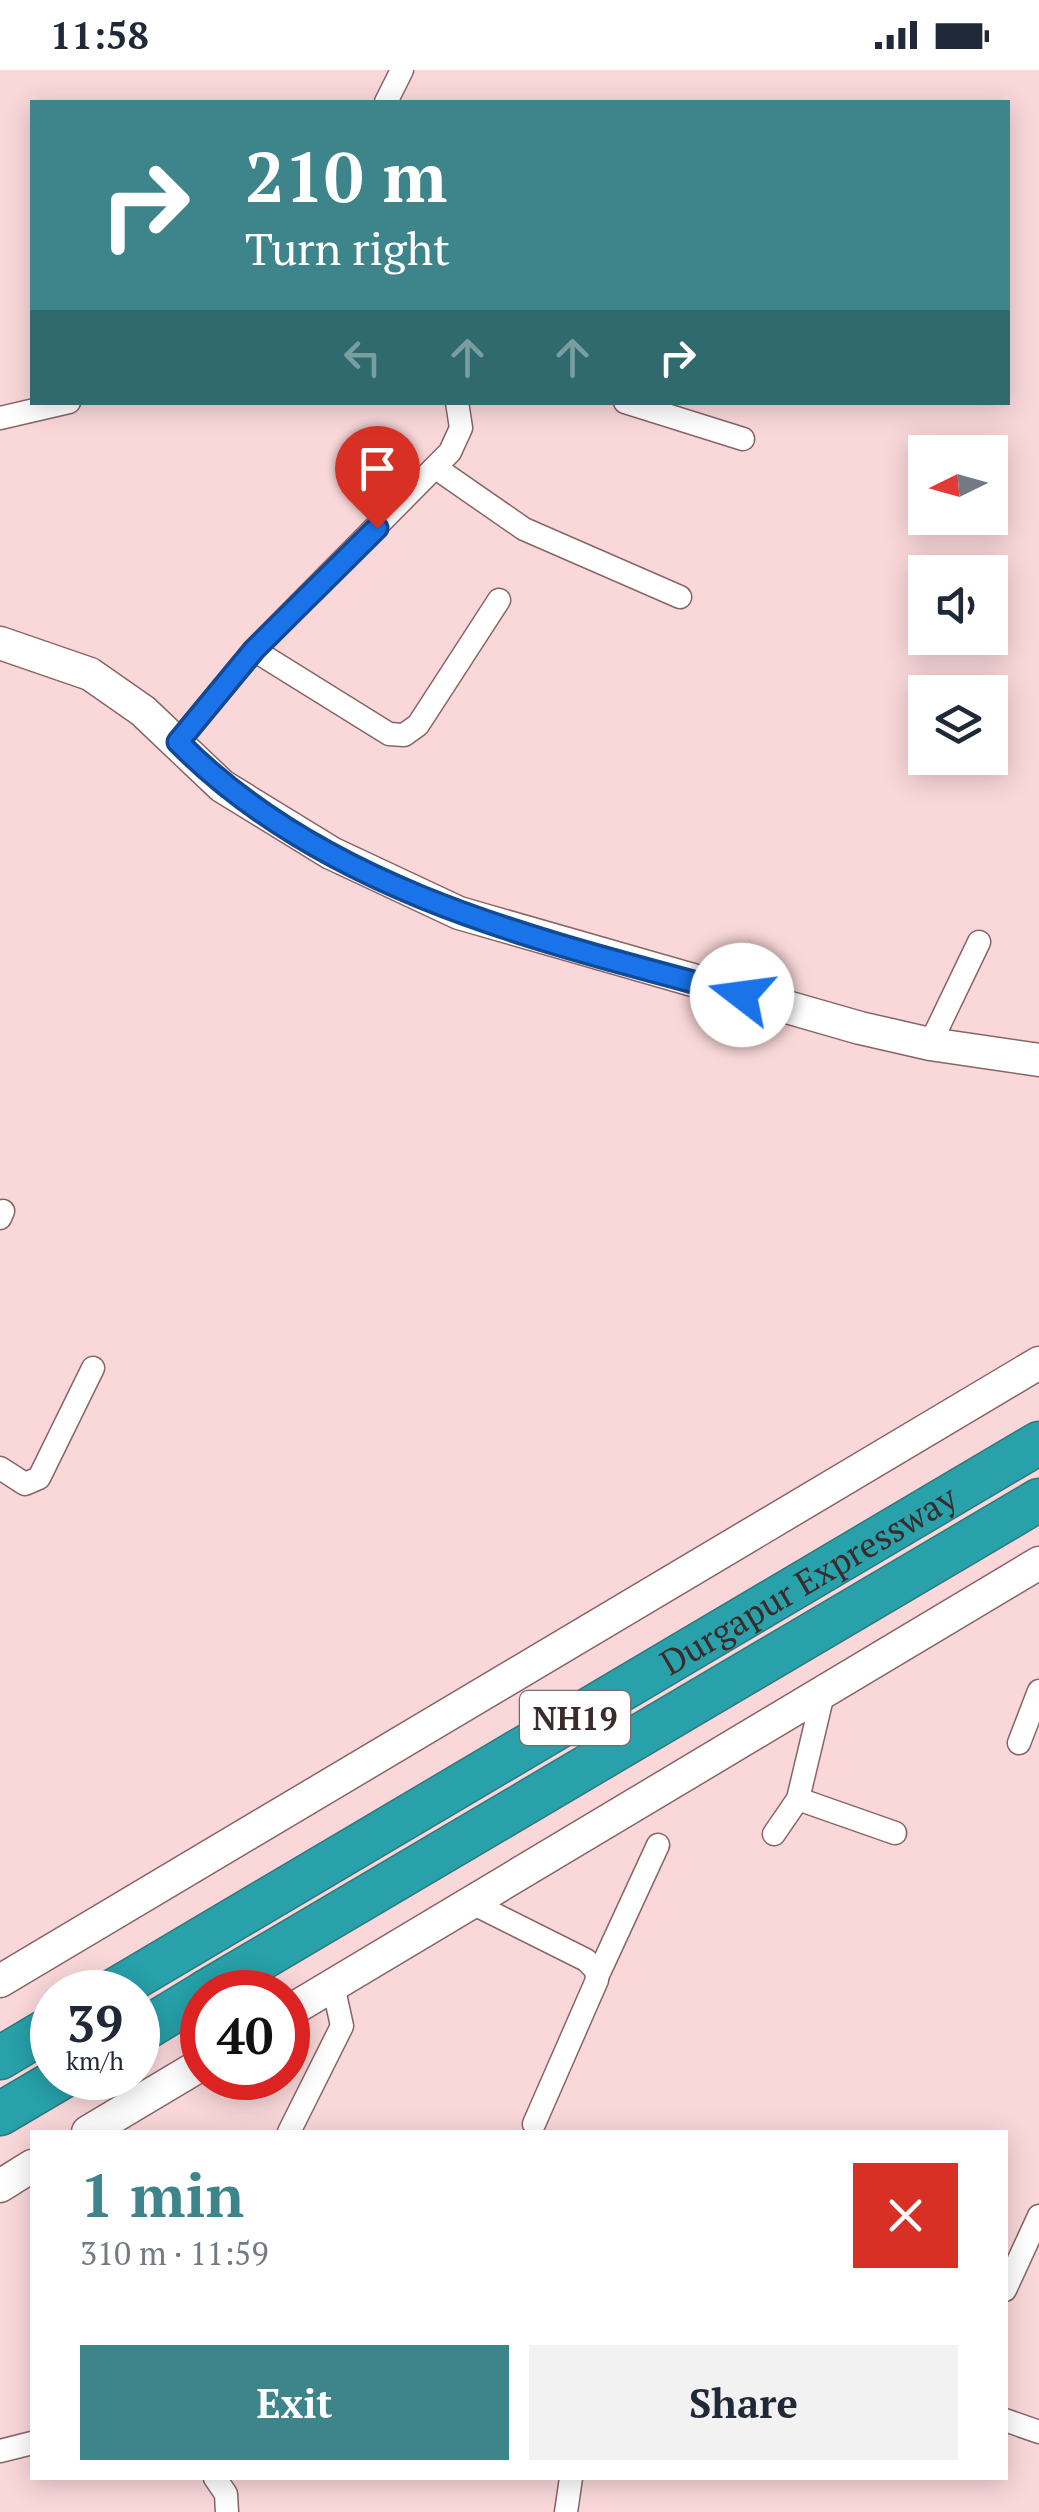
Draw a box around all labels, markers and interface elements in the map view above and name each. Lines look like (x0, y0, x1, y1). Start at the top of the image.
text: 11:58 (50, 10, 149, 60)
text: 210 m (245, 129, 447, 222)
icon: right (80, 140, 210, 270)
text: Turn right (245, 218, 450, 278)
icon: left (335, 330, 390, 385)
icon: ahead (440, 330, 495, 385)
icon: ahead (545, 330, 600, 385)
icon: right (650, 330, 705, 385)
pin (335, 426, 420, 529)
north arrow (908, 435, 1008, 535)
map controls (908, 435, 1008, 775)
icon: arrive (350, 441, 405, 496)
button: sound (908, 555, 1008, 655)
button: layers (908, 675, 1008, 775)
position arrow (690, 943, 794, 1047)
street label: Durgapur Expressway (651, 1473, 966, 1685)
road number: NH19 (520, 1691, 630, 1745)
speed limit sign: 40 (180, 1970, 310, 2100)
text: 39 (67, 1990, 123, 2056)
text: km/h (66, 2044, 124, 2077)
text: 1 min (80, 2155, 244, 2234)
button: close (853, 2163, 958, 2268)
text: 310 m · 11:59 (80, 2232, 268, 2274)
button: Exit (80, 2345, 509, 2460)
button: Share (529, 2345, 958, 2460)

